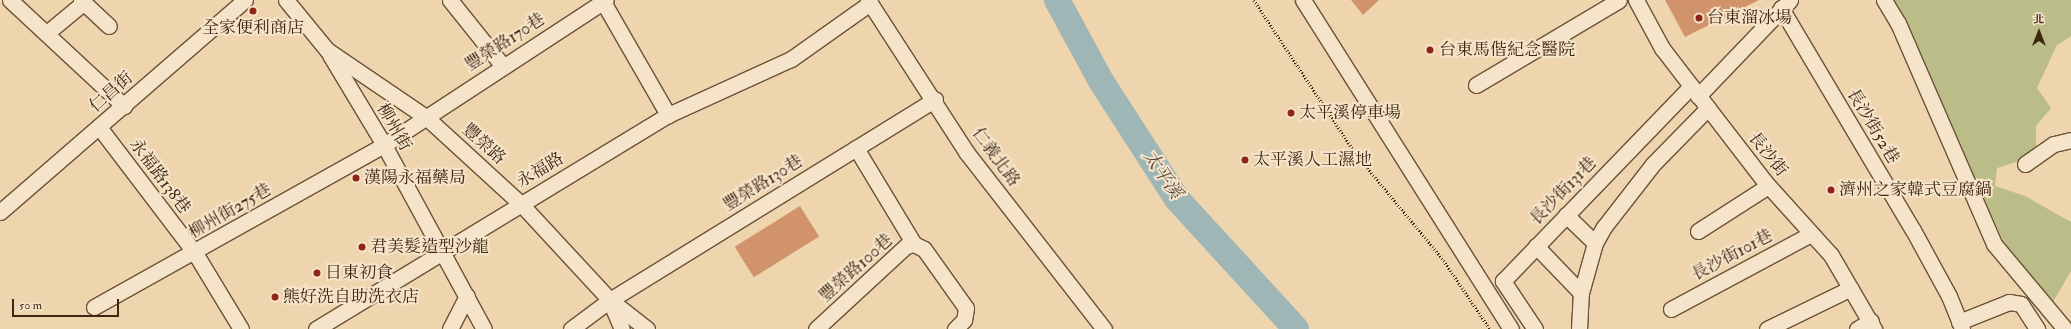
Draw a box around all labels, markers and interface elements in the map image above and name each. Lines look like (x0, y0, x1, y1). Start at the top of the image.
marker: 全家便利商店 (248, 6, 258, 16)
place label: 台東溜冰場 (1707, 8, 1792, 28)
street label: 豐榮路170巷 (461, 9, 549, 75)
north arrow (2019, 12, 2059, 52)
marker: 台東溜冰場 (1694, 13, 1704, 23)
text: 北 (2034, 13, 2045, 26)
place label: 全家便利商店 (202, 18, 304, 38)
place label: 台東馬偕紀念醫院 (1439, 40, 1575, 60)
marker: 台東馬偕紀念醫院 (1424, 44, 1436, 56)
street label: 仁昌街 (85, 68, 137, 116)
street label: 長沙街52巷 (1843, 85, 1903, 167)
street label: 柳州街 (372, 100, 416, 154)
place label: 太平溪停車場 (1299, 103, 1401, 123)
marker: 太平溪停車場 (1286, 108, 1296, 118)
street label: 豐榮路 (458, 119, 510, 169)
street label: 仁義北路 (968, 123, 1024, 191)
street label: 長沙街 (1744, 128, 1792, 180)
street label: 永福路138巷 (125, 134, 195, 218)
water label: 太平溪 (1138, 147, 1186, 203)
street label: 永福路 (513, 148, 567, 192)
place label: 太平溪人工濕地 (1253, 150, 1372, 170)
street label: 豐榮路130巷 (720, 151, 806, 215)
street label: 長沙街131巷 (1526, 153, 1600, 229)
marker: 太平溪人工濕地 (1240, 155, 1250, 165)
place label: 漢陽永福藥局 (364, 168, 466, 188)
marker: 漢陽永福藥局 (351, 173, 361, 183)
street label: 柳州街275巷 (185, 179, 275, 243)
place label: 濟州之家韓式豆腐鍋 (1839, 180, 1992, 200)
marker: 濟州之家韓式豆腐鍋 (1826, 185, 1836, 195)
street label: 長沙街101巷 (1688, 225, 1776, 285)
street label: 豐榮路100巷 (815, 230, 897, 306)
place label: 君美髮造型沙龍 (370, 237, 489, 257)
marker: 君美髮造型沙龍 (357, 242, 367, 252)
place label: 日東初食 (325, 263, 393, 283)
marker: 日東初食 (312, 268, 322, 278)
place label: 熊好洗自助洗衣店 (283, 287, 419, 307)
scale bar (14, 291, 121, 317)
marker: 熊好洗自助洗衣店 (270, 292, 280, 302)
text: 50 m (19, 298, 42, 313)

